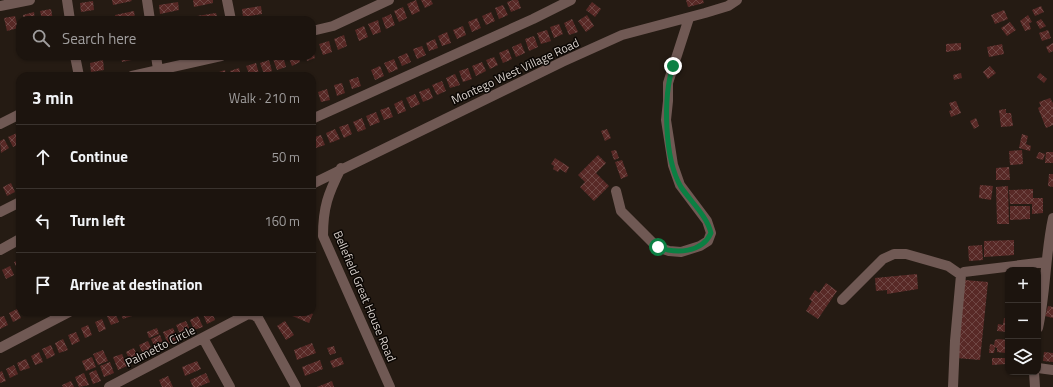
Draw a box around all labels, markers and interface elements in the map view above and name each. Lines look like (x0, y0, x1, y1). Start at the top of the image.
search box (16, 16, 316, 60)
icon: search (30, 27, 52, 49)
text: Search here (62, 27, 136, 50)
street label: Montego West Village Road (448, 33, 582, 109)
route end (664, 57, 682, 75)
text: 3 min (32, 85, 73, 111)
text: Walk · 210 m (229, 88, 300, 108)
text: Continue (70, 145, 128, 168)
icon: ahead (32, 146, 54, 168)
text: 50 m (272, 147, 300, 167)
text: Turn left (70, 209, 125, 232)
icon: left (32, 210, 54, 232)
text: 160 m (264, 211, 300, 231)
street label: Bellefield Great House Road (329, 227, 401, 365)
route start (649, 238, 667, 256)
map controls (1005, 267, 1041, 375)
button: + (1005, 267, 1041, 303)
text: Arrive at destination (70, 273, 203, 296)
icon: arrive (32, 274, 54, 296)
button: − (1005, 303, 1041, 339)
street label: Palmetto Circle (122, 320, 198, 372)
button: layers (1005, 339, 1041, 375)

